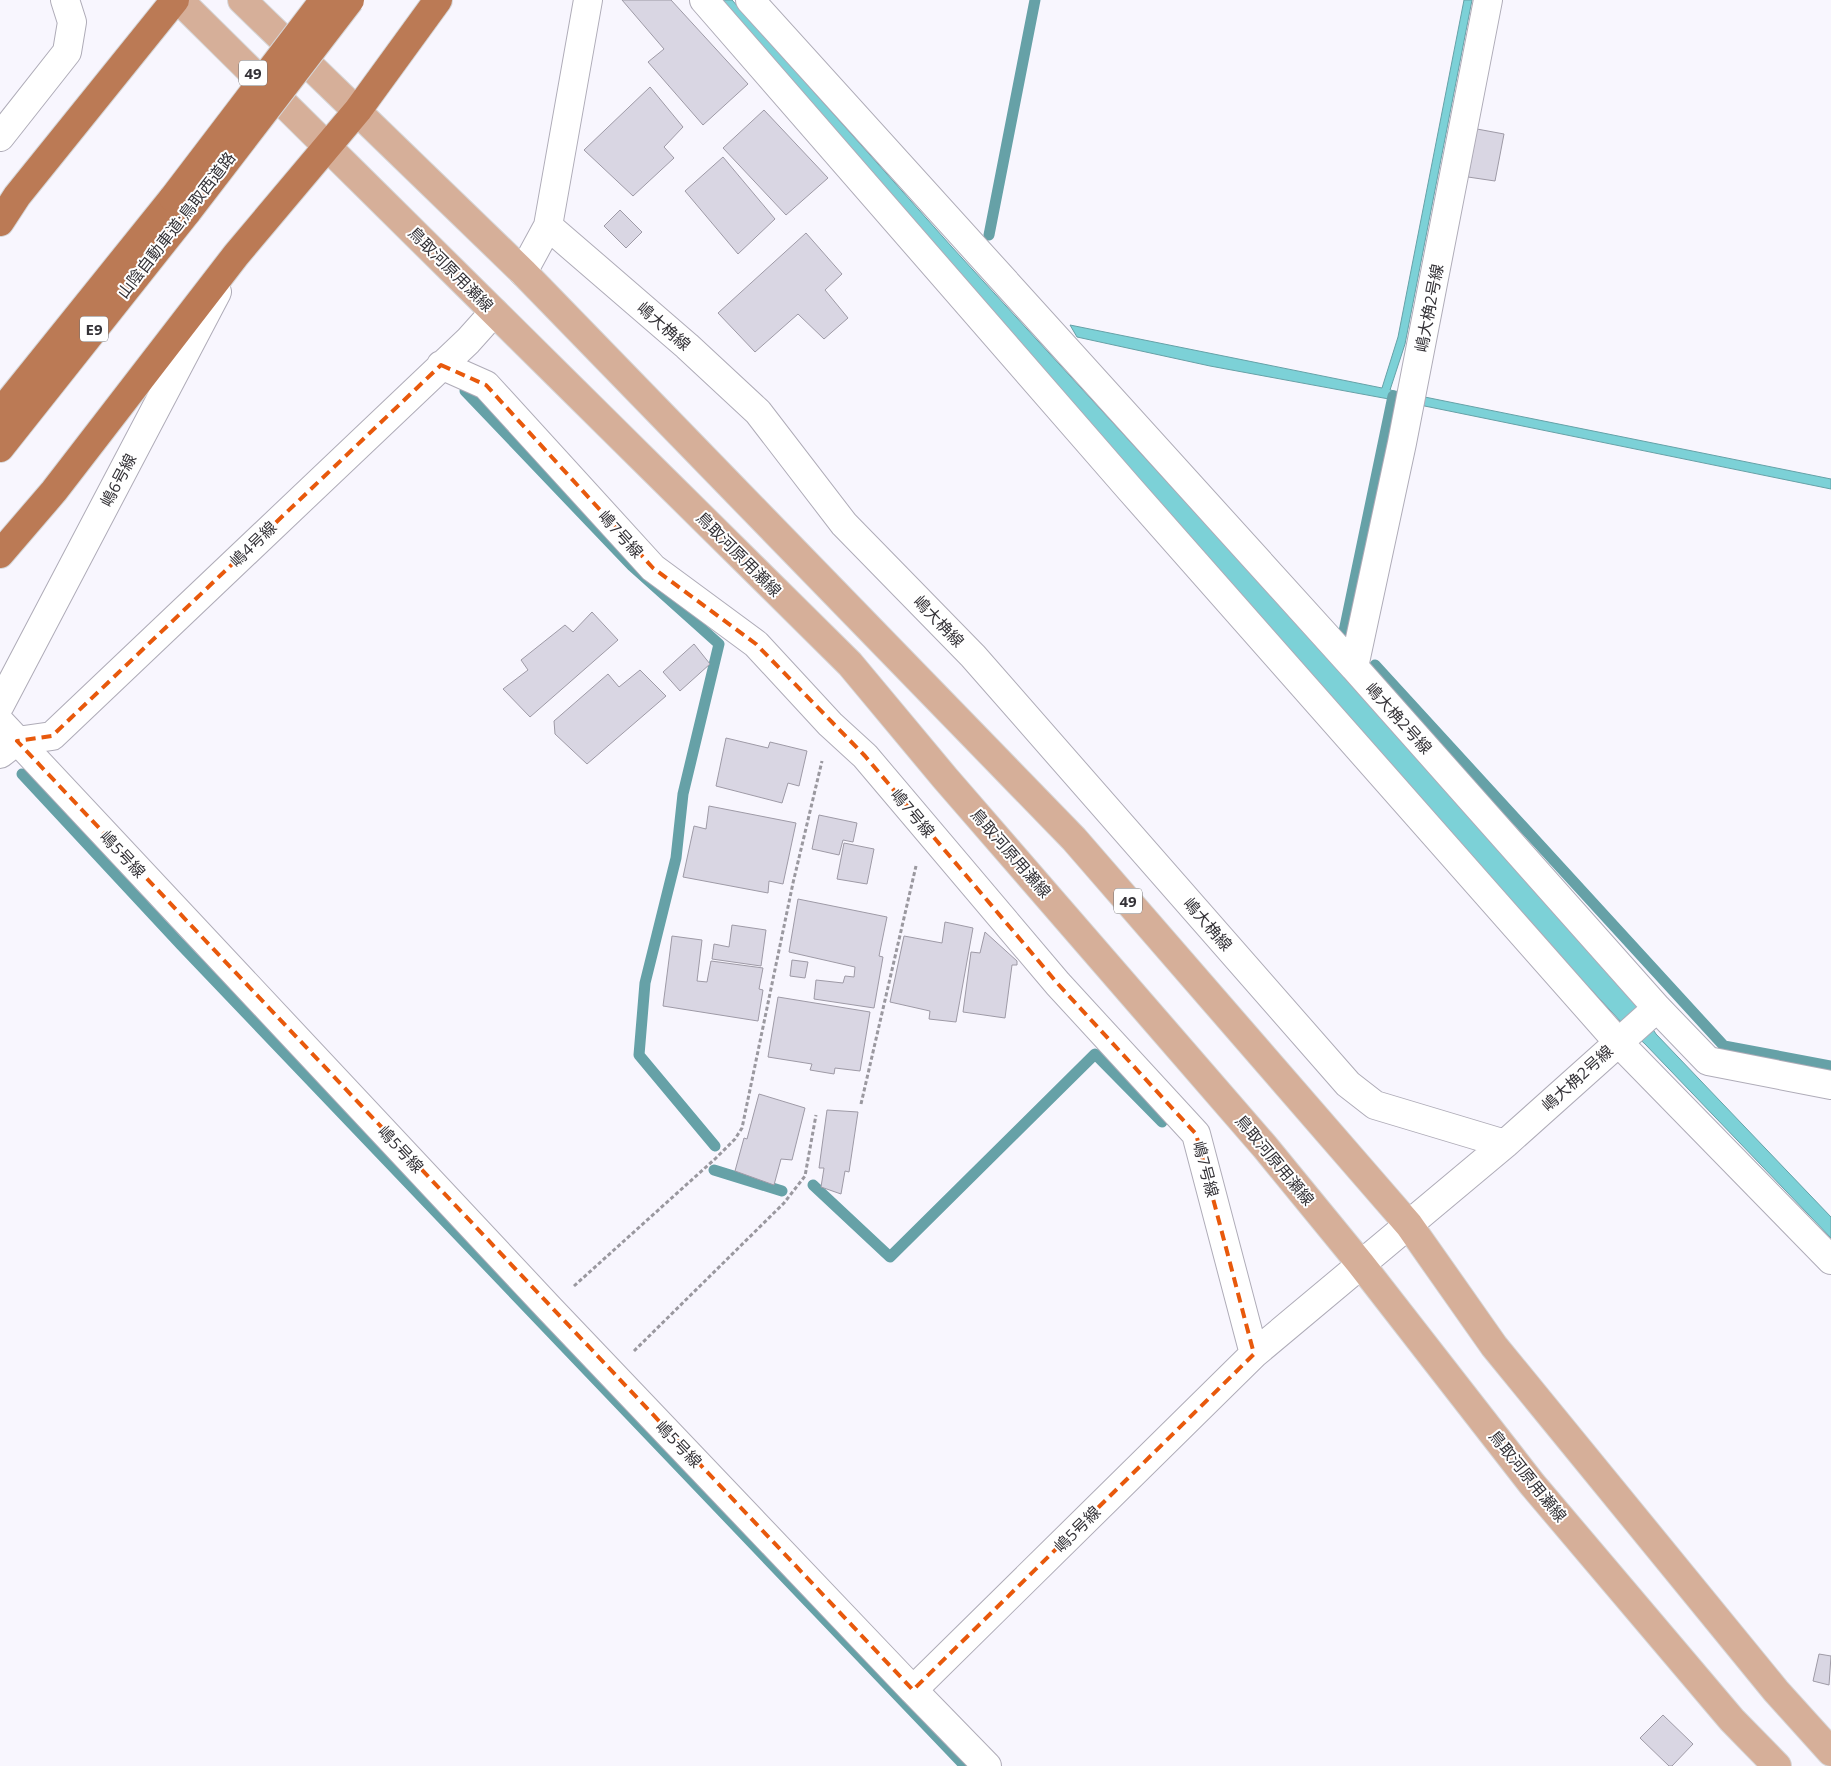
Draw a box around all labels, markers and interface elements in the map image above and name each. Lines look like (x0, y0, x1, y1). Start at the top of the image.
road number: 49 (239, 60, 267, 86)
street label: 山陰自動車道;鳥取西道路 (112, 147, 240, 303)
street label: 鳥取河原用瀬線 (404, 222, 498, 316)
street label: 嶋大桷2号線 (1410, 262, 1448, 354)
street label: 嶋大桷線 (633, 297, 695, 355)
road number: E9 (80, 316, 108, 342)
street label: 嶋6号線 (95, 450, 141, 510)
street label: 嶋7号線 (594, 505, 648, 563)
street label: 鳥取河原用瀬線 (692, 507, 786, 601)
street label: 嶋4号線 (225, 516, 281, 572)
street label: 嶋大桷線 (909, 590, 969, 652)
street label: 嶋大桷2号線 (1361, 678, 1437, 758)
street label: 嶋7号線 (886, 784, 940, 842)
street label: 鳥取河原用瀬線 (966, 804, 1056, 902)
street label: 嶋5号線 (95, 826, 151, 882)
road number: 49 (1114, 888, 1142, 914)
street label: 嶋大桷線 (1179, 893, 1237, 955)
street label: 嶋大桷2号線 (1537, 1040, 1617, 1116)
street label: 鳥取河原用瀬線 (1231, 1110, 1319, 1210)
street label: 嶋5号線 (373, 1121, 429, 1177)
street label: 嶋7号線 (1188, 1139, 1224, 1199)
street label: 嶋5号線 (651, 1416, 707, 1472)
street label: 鳥取河原用瀬線 (1484, 1426, 1572, 1526)
street label: 嶋5号線 (1049, 1501, 1105, 1557)

